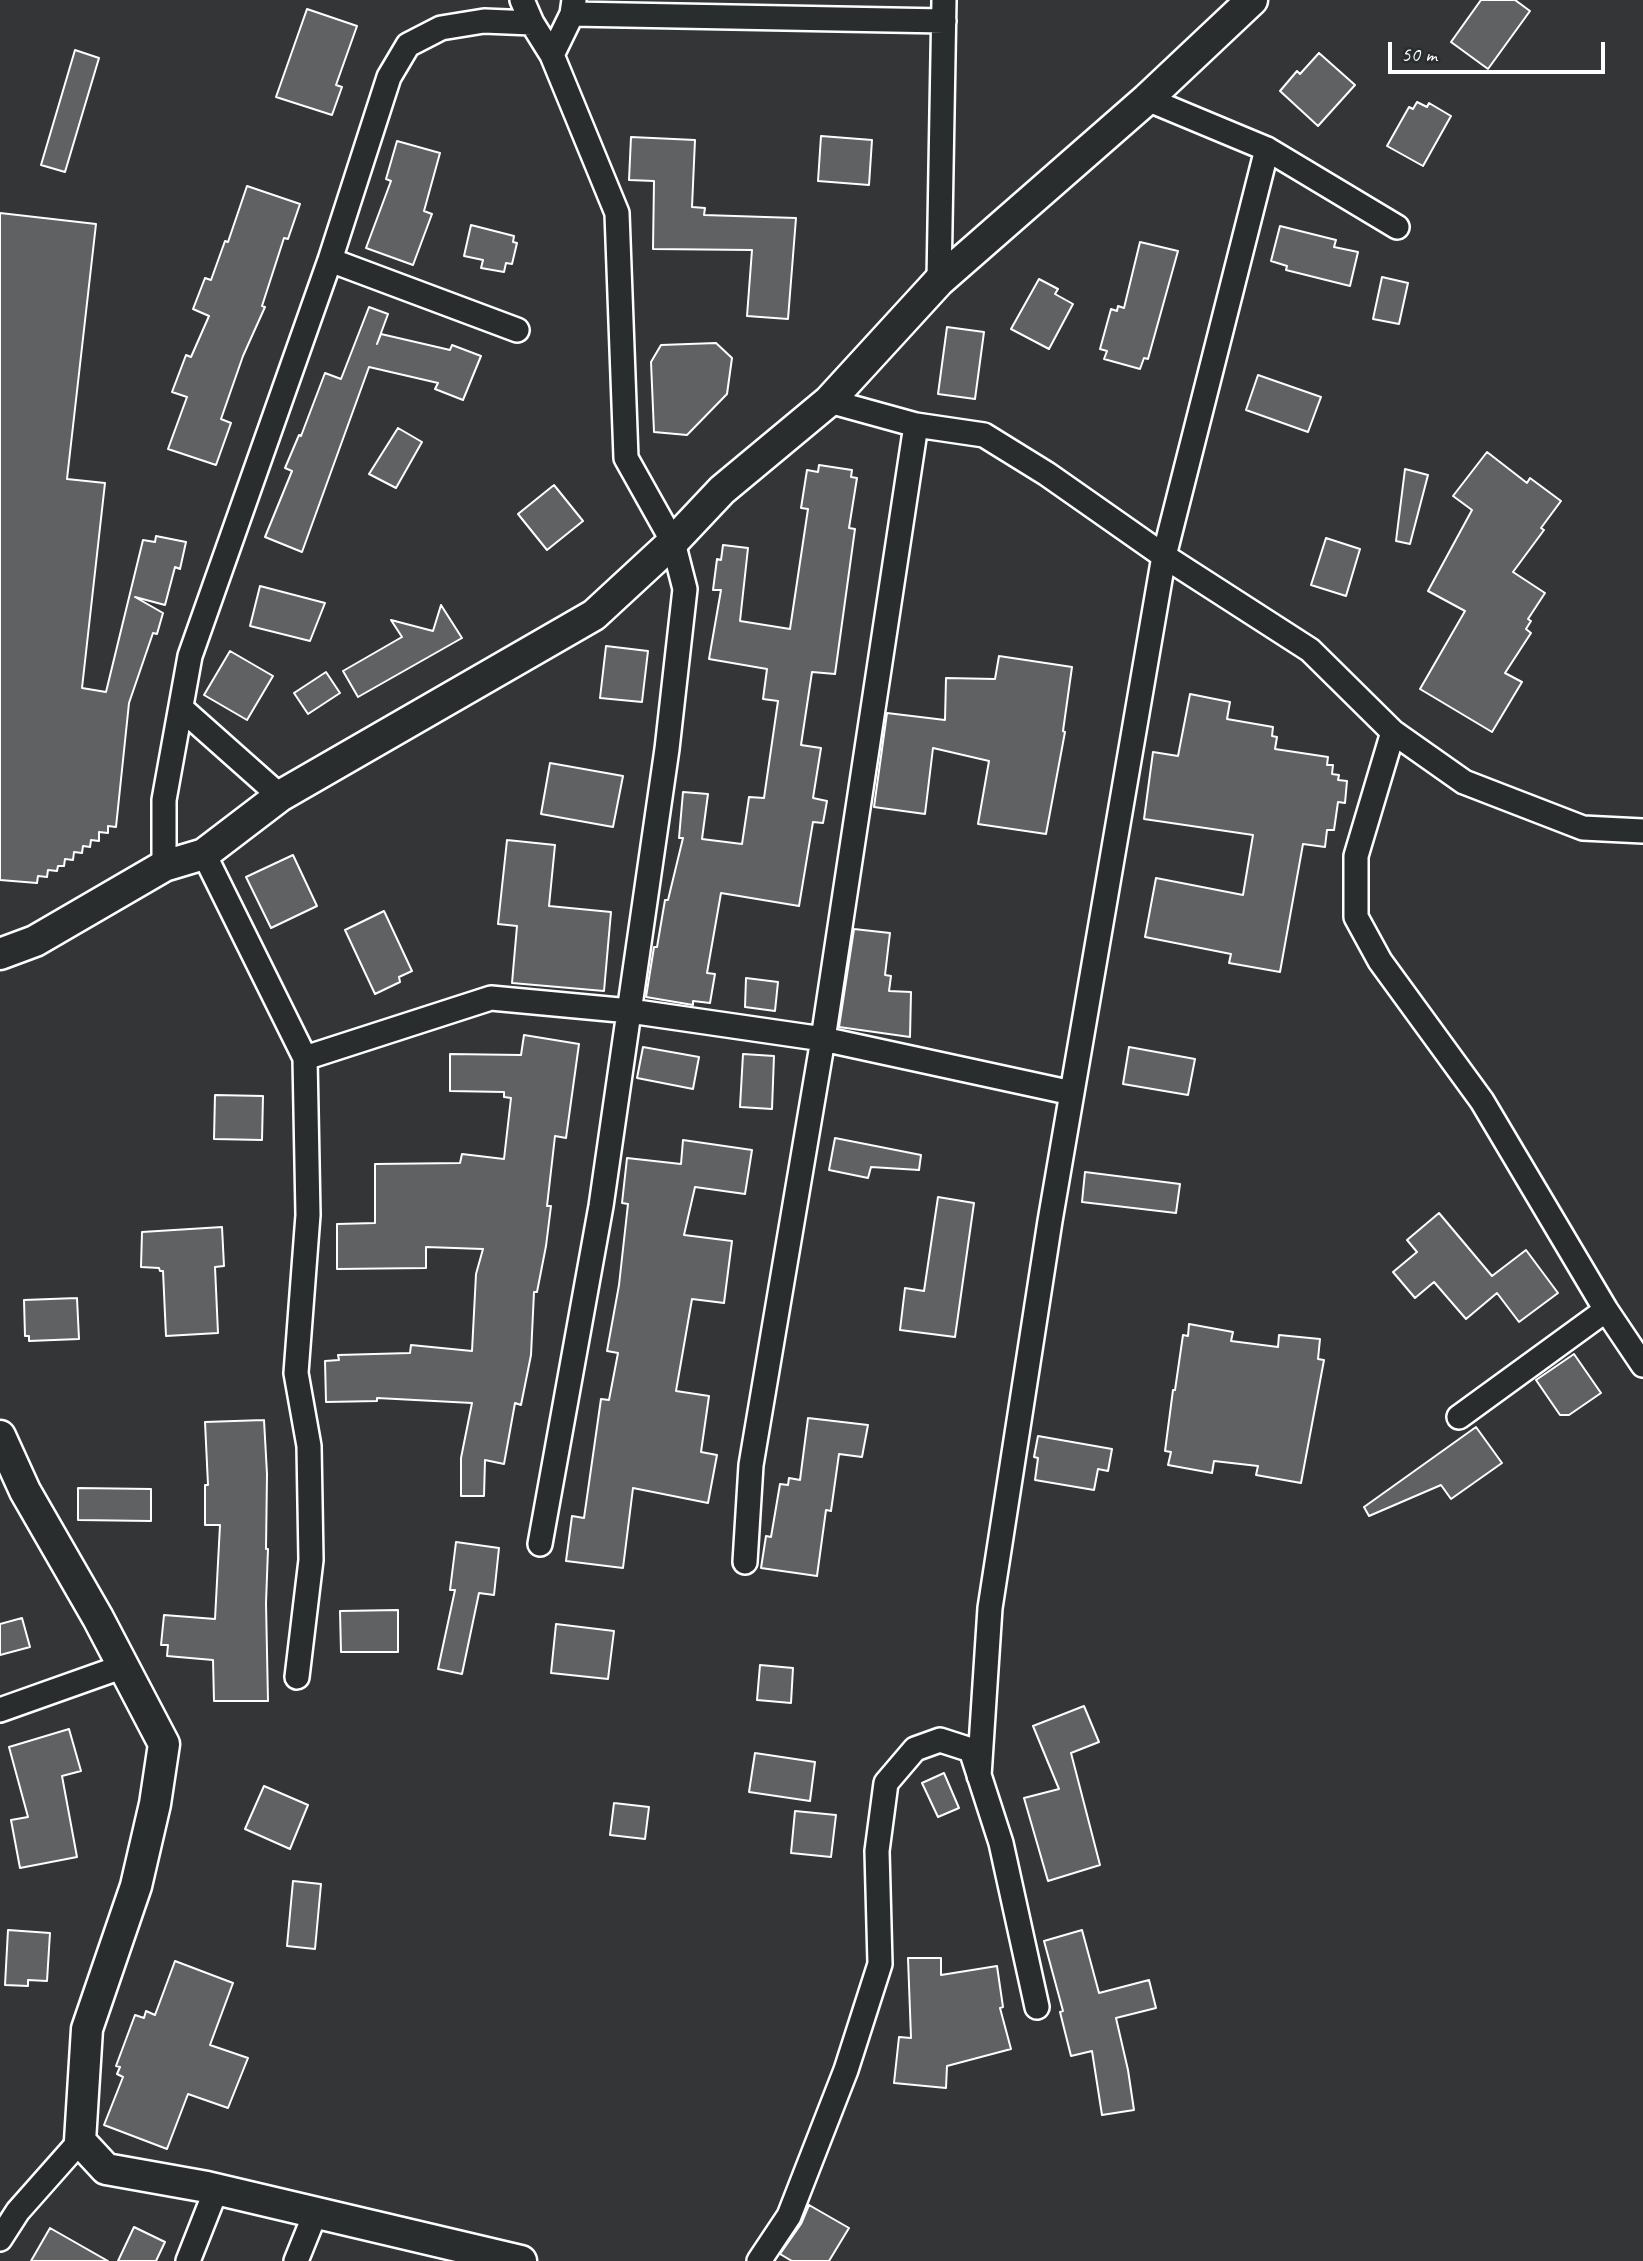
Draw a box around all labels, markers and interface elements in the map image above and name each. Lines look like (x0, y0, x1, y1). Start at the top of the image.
scale bar (1391, 28, 1608, 72)
text: 50 m (1401, 41, 1437, 67)

